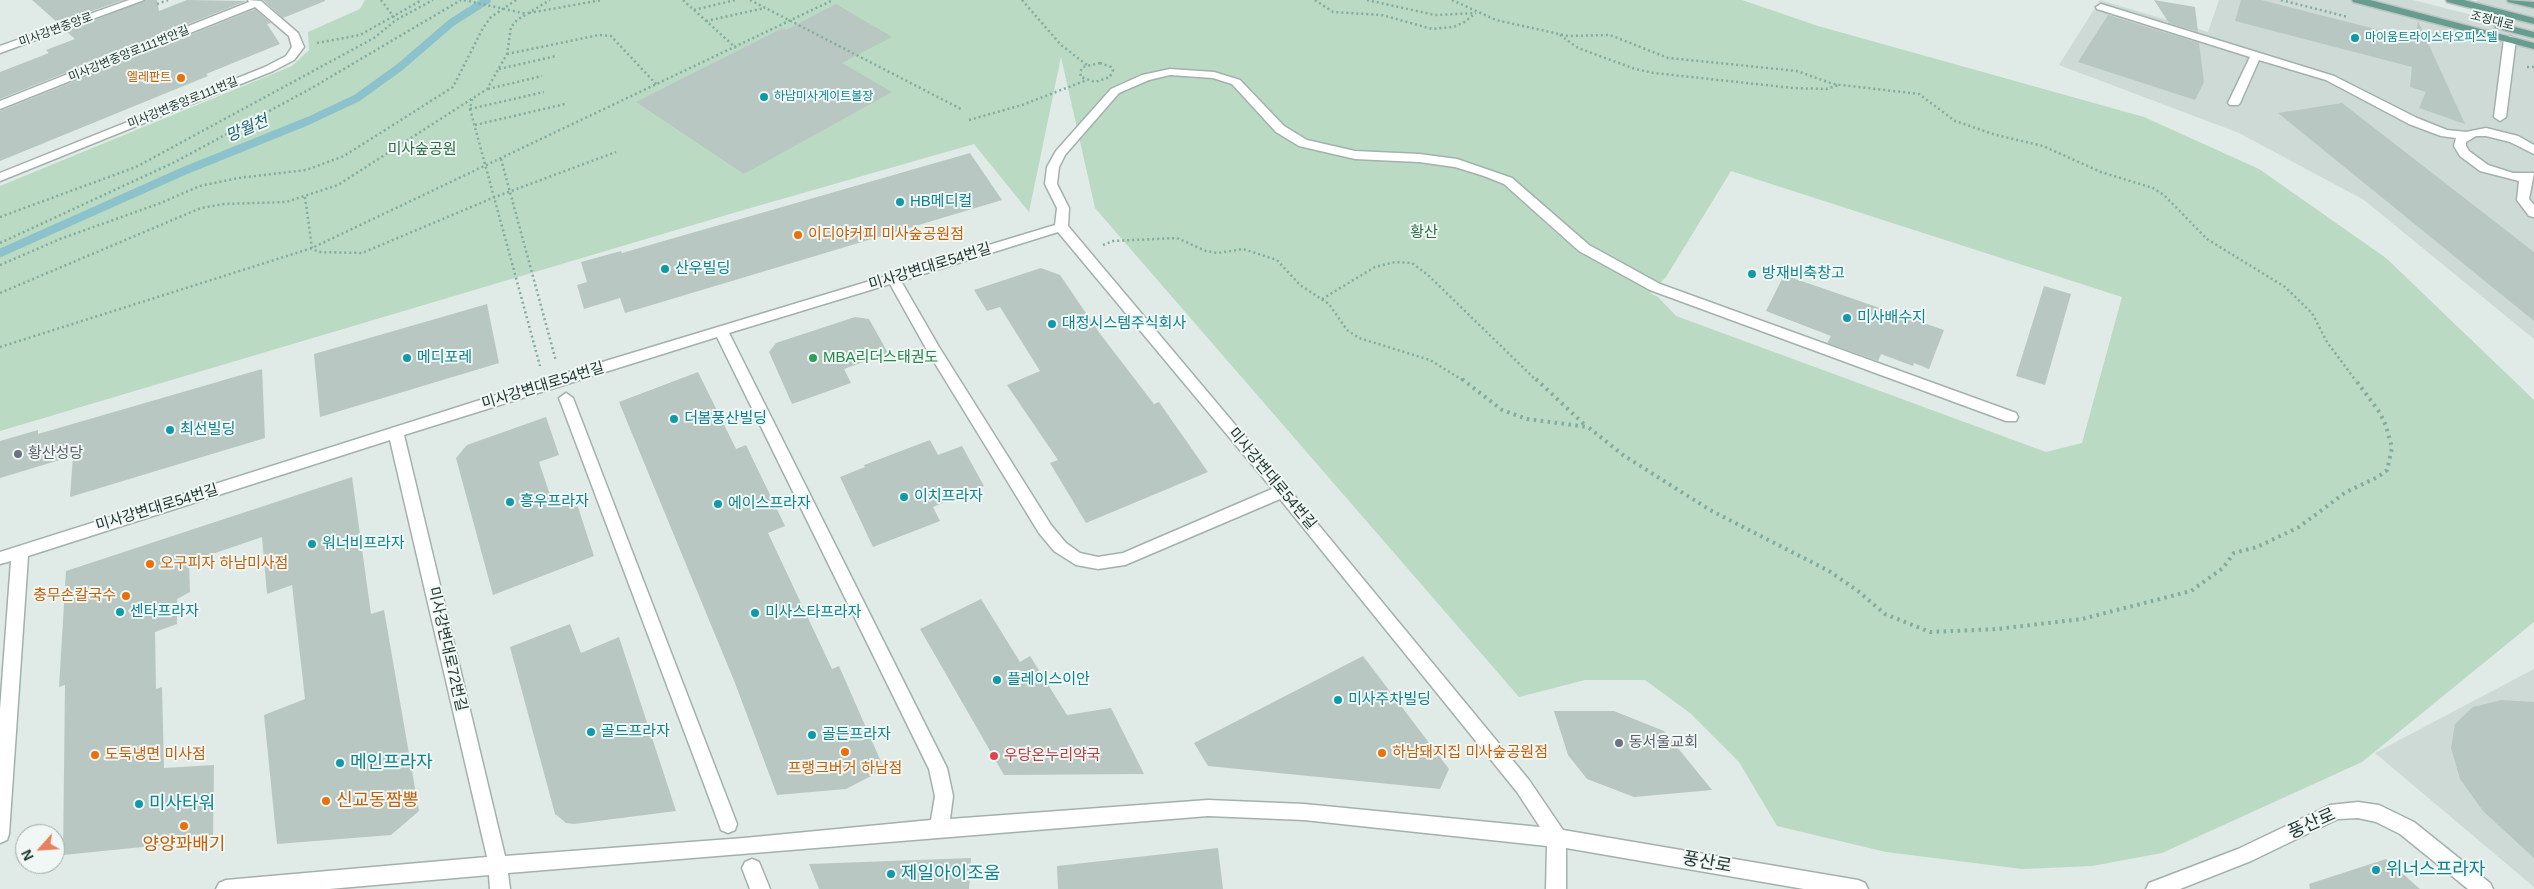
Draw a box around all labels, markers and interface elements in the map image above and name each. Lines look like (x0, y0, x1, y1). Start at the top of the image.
street label: 조정대로 (2469, 9, 2515, 33)
street label: 미사강변중앙로 (17, 10, 95, 50)
street label: 미사강변중앙로111번안길 (67, 23, 191, 85)
place label: 마이움트라이스타오피스텔 (2365, 31, 2497, 45)
marker: 마이움트라이스타오피스텔 (2349, 32, 2361, 44)
place label: 엘레판트 (127, 71, 171, 85)
marker: 엘레판트 (175, 72, 187, 84)
street label: 미사강변중앙로111번길 (126, 74, 240, 132)
place label: 하남미사게이트볼장 (774, 90, 873, 104)
marker: 하남미사게이트볼장 (758, 91, 770, 103)
water label: 망월천 (223, 112, 271, 146)
park label: 미사숲공원 (388, 141, 456, 159)
place label: HB메디컬 (910, 193, 972, 211)
marker: HB메디컬 (894, 196, 906, 208)
park label: 황산 (1410, 224, 1438, 242)
place label: 이디야커피 미사숲공원점 (808, 226, 964, 244)
marker: 이디야커피 미사숲공원점 (792, 229, 804, 241)
street label: 미사강변대로54번길 (867, 240, 993, 294)
place label: 산우빌딩 (675, 260, 730, 278)
marker: 산우빌딩 (659, 263, 671, 275)
place label: 방재비축창고 (1762, 265, 1845, 283)
marker: 방재비축창고 (1746, 268, 1758, 280)
place label: 미사배수지 (1857, 309, 1926, 327)
marker: 미사배수지 (1841, 312, 1853, 324)
place label: 대정시스템주식회사 (1062, 315, 1186, 333)
marker: 대정시스템주식회사 (1046, 318, 1058, 330)
place label: 메디포레 (417, 349, 472, 367)
place label: MBA리더스태권도 (823, 349, 938, 367)
marker: 메디포레 (401, 352, 413, 364)
marker: MBA리더스태권도 (807, 352, 819, 364)
street label: 미사강변대로54번길 (480, 359, 606, 413)
place label: 더봄풍산빌딩 (684, 410, 767, 428)
marker: 더봄풍산빌딩 (668, 413, 680, 425)
place label: 최선빌딩 (180, 421, 235, 439)
marker: 최선빌딩 (164, 424, 176, 436)
street label: 미사강변대로54번길 (1224, 425, 1320, 533)
place label: 황산성당 (28, 445, 83, 463)
marker: 황산성당 (12, 448, 24, 460)
street label: 미사강변대로54번길 (94, 481, 220, 535)
place label: 이치프라자 (914, 488, 983, 506)
marker: 이치프라자 (898, 491, 910, 503)
place label: 흥우프라자 (520, 493, 589, 511)
place label: 에이스프라자 (728, 495, 811, 513)
marker: 흥우프라자 (504, 496, 516, 508)
marker: 에이스프라자 (712, 498, 724, 510)
place label: 워너비프라자 (322, 535, 405, 553)
marker: 워너비프라자 (306, 538, 318, 550)
place label: 오구피자 하남미사점 (160, 555, 288, 573)
marker: 오구피자 하남미사점 (144, 558, 156, 570)
street label: 미사강변대로72번길 (424, 585, 470, 713)
place label: 충무손칼국수 (33, 587, 116, 605)
marker: 충무손칼국수 (120, 590, 132, 602)
place label: 센타프라자 (130, 603, 199, 621)
place label: 미사스타프라자 (765, 604, 862, 622)
marker: 센타프라자 (114, 606, 126, 618)
marker: 미사스타프라자 (749, 607, 761, 619)
place label: 플레이스이안 (1007, 671, 1090, 689)
marker: 플레이스이안 (991, 674, 1003, 686)
place label: 미사주차빌딩 (1348, 691, 1431, 709)
marker: 미사주차빌딩 (1332, 694, 1344, 706)
place label: 골드프라자 (601, 723, 670, 741)
marker: 골드프라자 (585, 726, 597, 738)
place label: 골든프라자 (822, 726, 891, 744)
marker: 골든프라자 (806, 729, 818, 741)
place label: 동서울교회 (1629, 734, 1698, 752)
marker: 동서울교회 (1613, 737, 1625, 749)
place label: 하남돼지집 미사숲공원점 (1392, 744, 1548, 762)
place label: 도둑냉면 미사점 (105, 746, 206, 764)
marker: 프랭크버거 하남점 (839, 746, 851, 758)
place label: 우당온누리약국 (1004, 747, 1101, 765)
marker: 하남돼지집 미사숲공원점 (1376, 747, 1388, 759)
marker: 도둑냉면 미사점 (89, 749, 101, 761)
marker: 우당온누리약국 (988, 750, 1000, 762)
place label: 메인프라자 (350, 752, 433, 774)
marker: 메인프라자 (334, 757, 346, 769)
place label: 프랭크버거 하남점 (788, 760, 902, 778)
place label: 신교동짬뽕 (336, 790, 419, 812)
place label: 미사타워 (149, 793, 215, 815)
marker: 신교동짬뽕 (320, 795, 332, 807)
marker: 미사타워 (133, 798, 145, 810)
street label: 풍산로 (2285, 804, 2339, 844)
marker: 양양꽈배기 (178, 820, 190, 832)
north arrow (15, 824, 65, 874)
place label: 양양꽈배기 (143, 834, 225, 856)
text: N (18, 847, 37, 863)
street label: 풍산로 (1681, 848, 1733, 878)
place label: 위너스프라자 (2386, 859, 2485, 881)
place label: 제일아이조움 (901, 863, 1000, 885)
marker: 위너스프라자 (2370, 864, 2382, 876)
marker: 제일아이조움 (885, 868, 897, 880)

